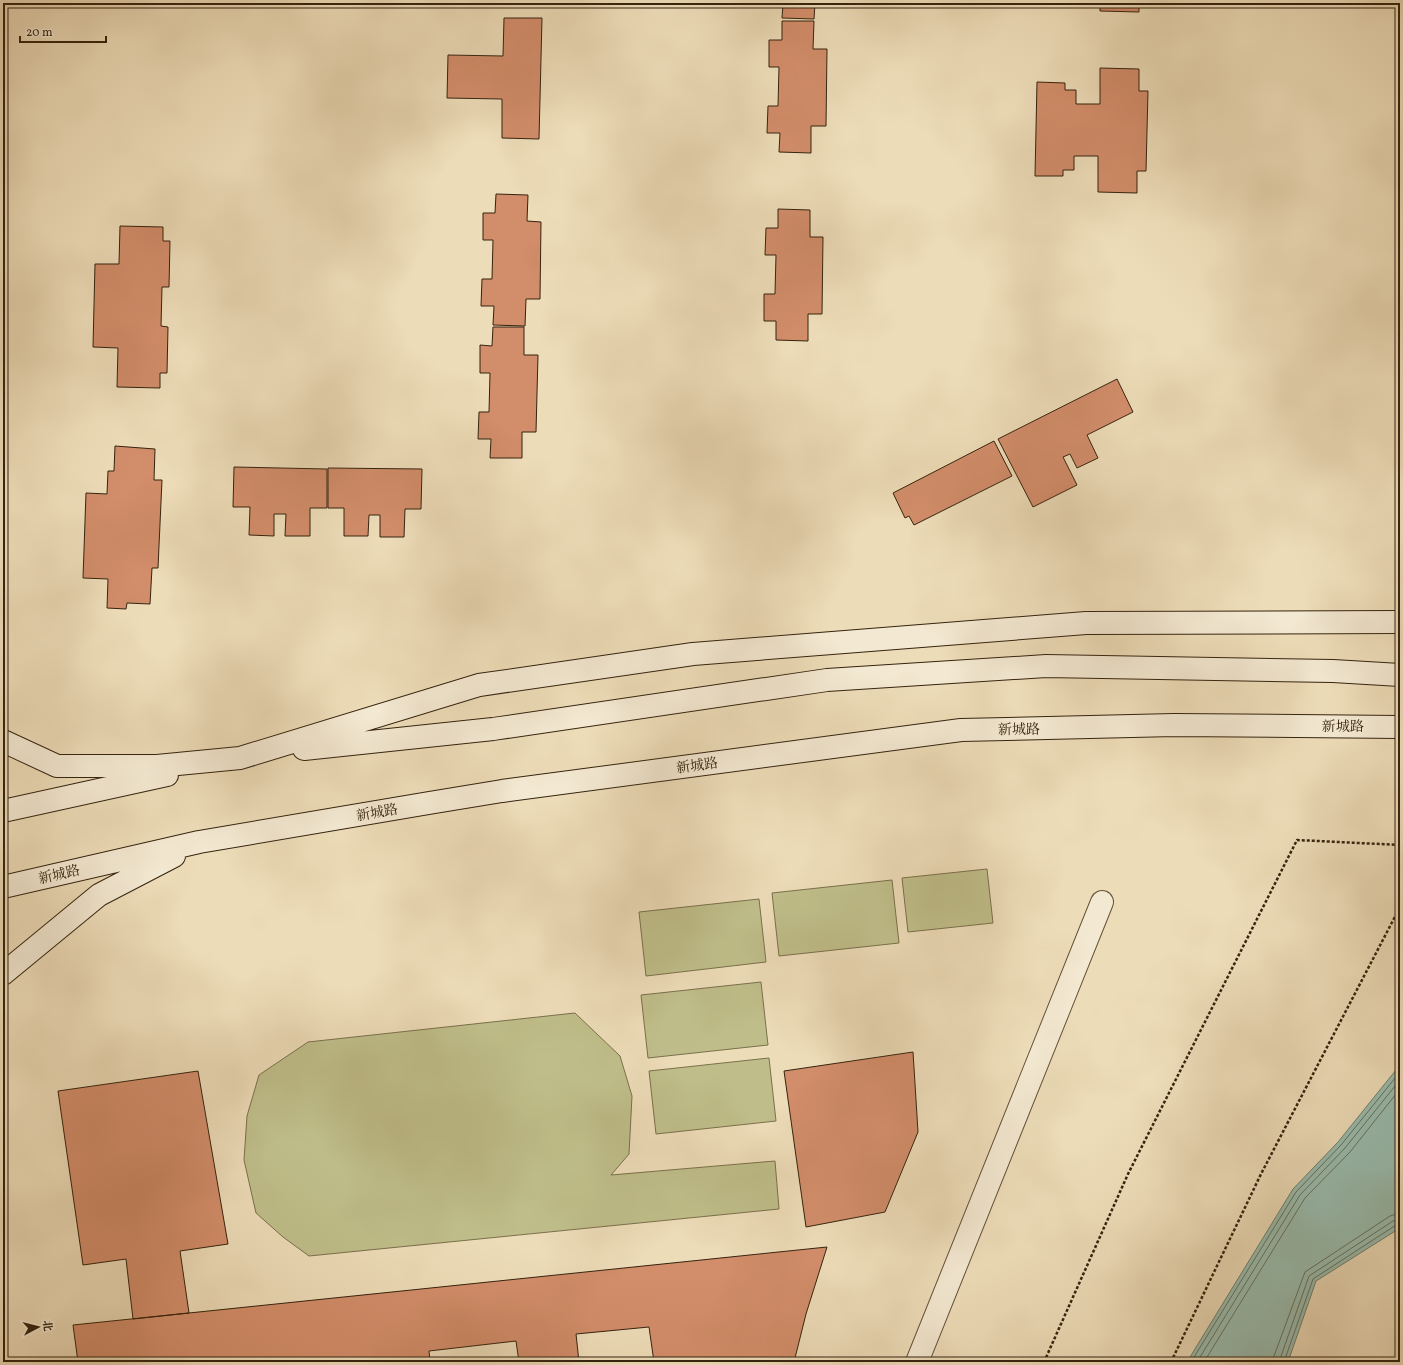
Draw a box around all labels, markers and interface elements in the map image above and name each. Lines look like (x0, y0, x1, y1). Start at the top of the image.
scale bar (20, 18, 106, 44)
text: 20 m (26, 25, 53, 41)
street label: 新城路 (1322, 718, 1364, 737)
street label: 新城路 (998, 721, 1040, 740)
street label: 新城路 (675, 754, 719, 779)
street label: 新城路 (355, 800, 400, 826)
street label: 新城路 (37, 861, 82, 889)
north arrow (18, 1307, 58, 1347)
text: 北 (38, 1320, 55, 1332)

